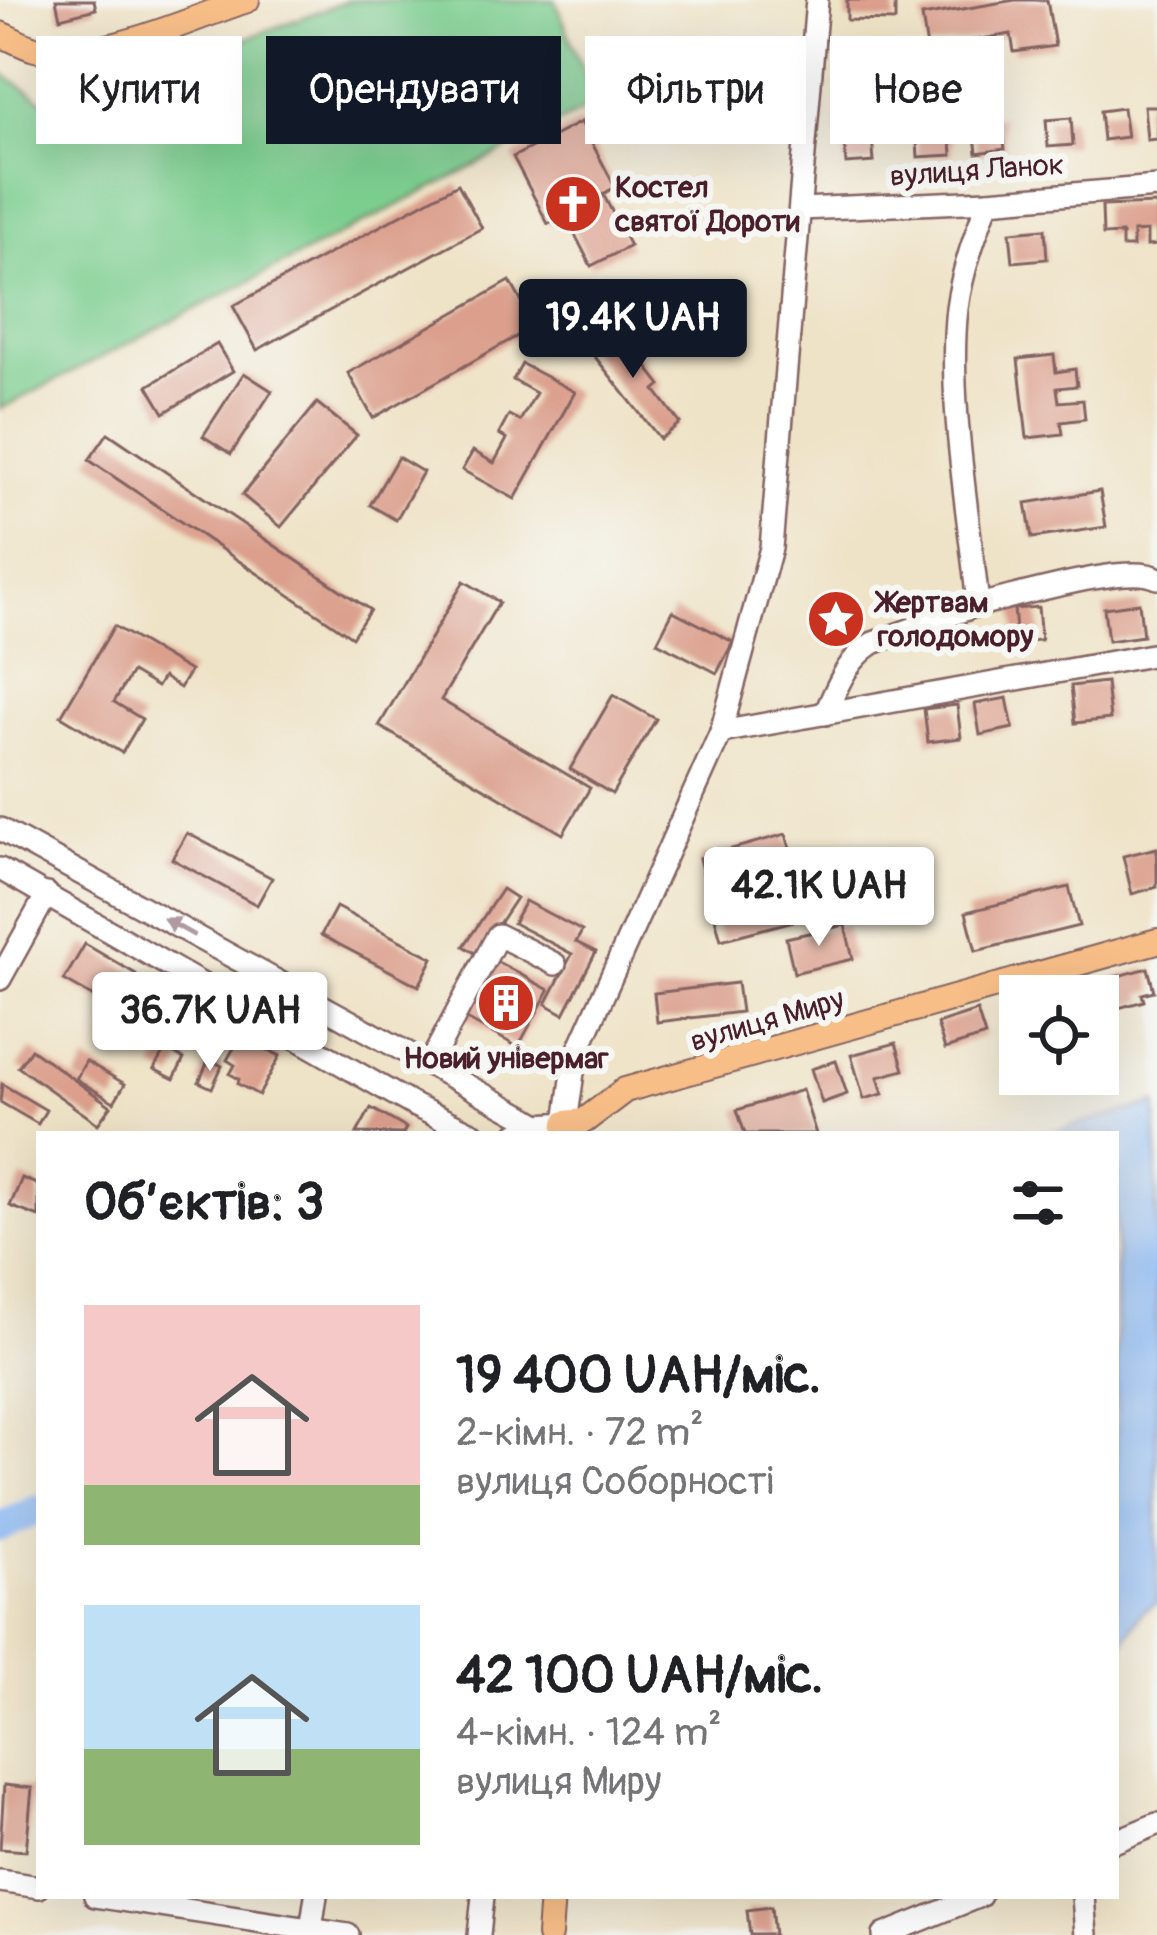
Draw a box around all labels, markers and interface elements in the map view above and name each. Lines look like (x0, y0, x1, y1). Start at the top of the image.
chip: Купити (36, 36, 242, 144)
chip: Орендувати (266, 36, 561, 144)
chip: Фільтри (585, 36, 806, 144)
chip: Нове (830, 36, 1004, 144)
street label: вулиця Ланок (889, 146, 1065, 195)
place label: Костел святої Дороти (614, 169, 800, 240)
church icon: Костел святої Дороти (542, 173, 604, 235)
pin: 19.4K UAH (496, 279, 770, 381)
text: 19.4K UAH (546, 293, 720, 342)
place label: Жертвам голодомору (873, 584, 1033, 655)
place icon: Жертвам голодомору (805, 588, 867, 650)
pin: 42.1K UAH (682, 847, 956, 949)
text: 42.1K UAH (731, 861, 907, 910)
one-way arrow (161, 917, 196, 938)
pin: 36.7K UAH (73, 972, 347, 1074)
building icon: Новий універмаг (475, 972, 537, 1034)
map controls (999, 975, 1119, 1095)
button: locate (999, 975, 1119, 1095)
street label: вулиця Миру (686, 981, 848, 1060)
text: 36.7K UAH (119, 986, 301, 1035)
place label: Новий універмаг (404, 1040, 609, 1077)
icon: filters (1005, 1170, 1071, 1236)
text: Об’єктів: 3 (84, 1171, 324, 1235)
text: 19 400 UAH/міс. (456, 1344, 821, 1408)
icon: home (180, 1353, 324, 1497)
text: 2-кімн. · 72 m² (456, 1408, 704, 1457)
text: вулиця Соборності (456, 1457, 774, 1506)
text: 42 100 UAH/міс. (456, 1644, 823, 1708)
icon: home (180, 1653, 324, 1797)
text: 4-кімн. · 124 m² (456, 1708, 722, 1757)
text: вулиця Миру (456, 1757, 661, 1806)

